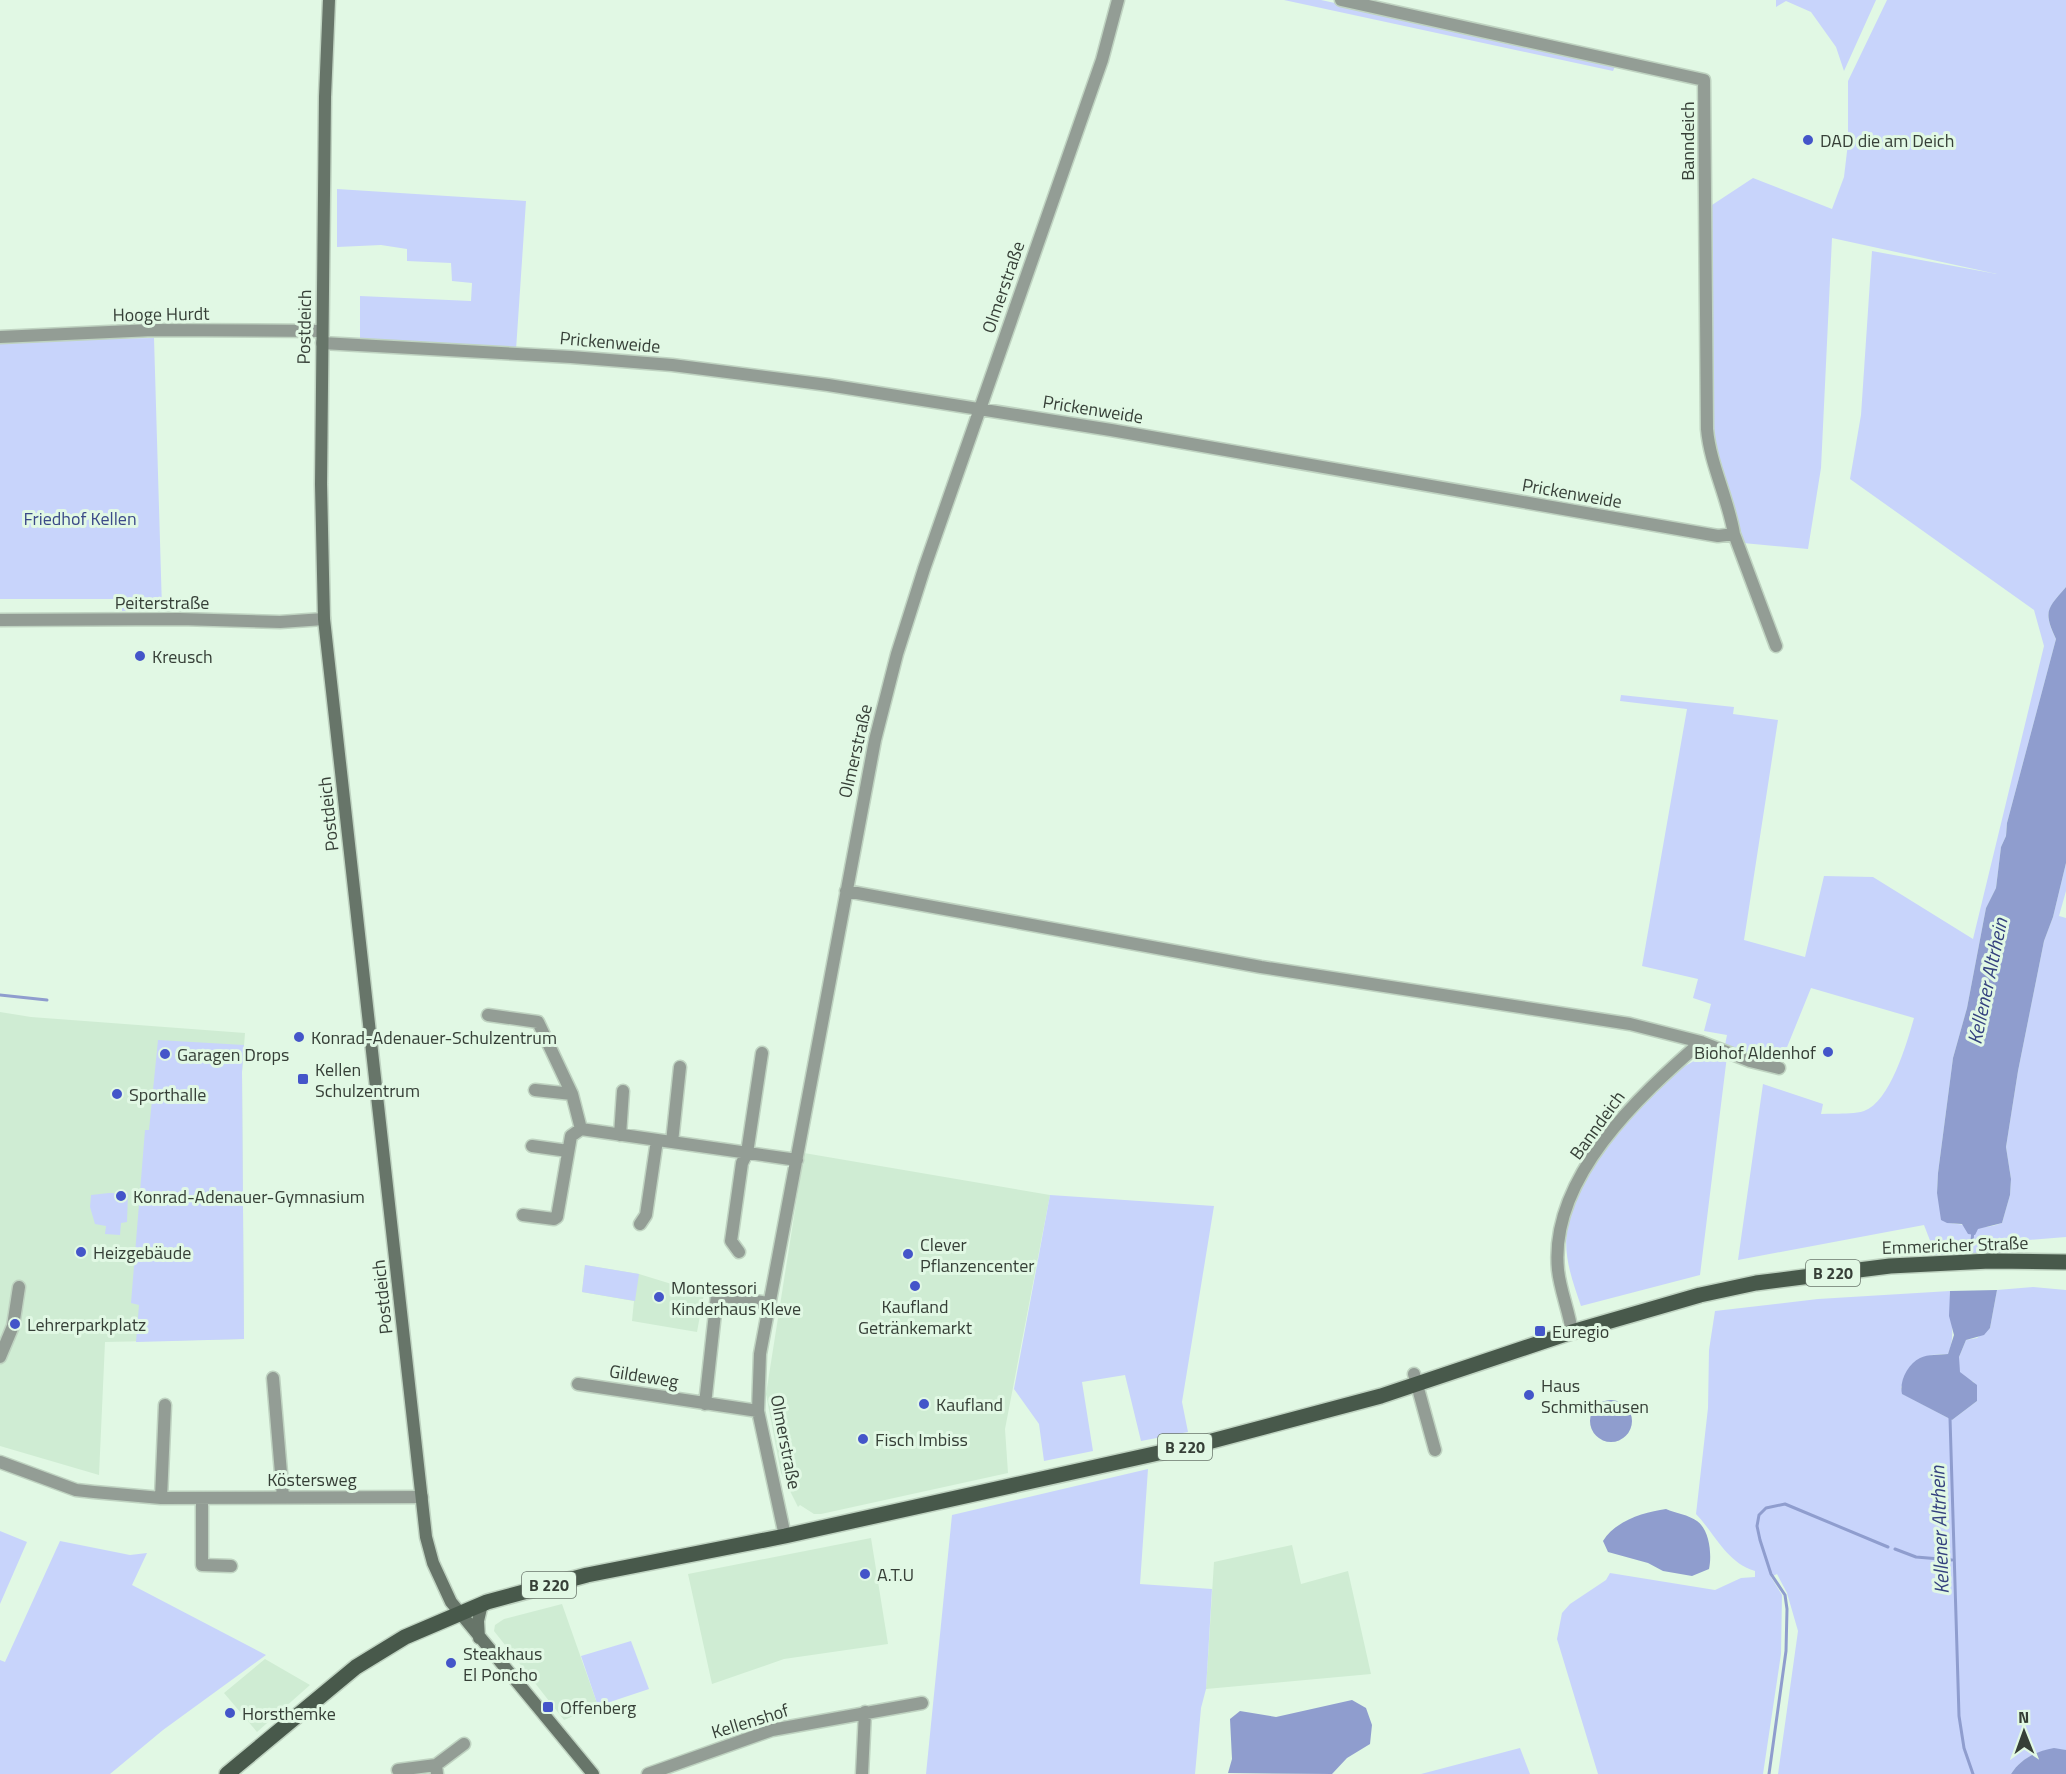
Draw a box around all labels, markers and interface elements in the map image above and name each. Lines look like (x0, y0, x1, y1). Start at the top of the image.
street label: Banndeich (1674, 101, 1701, 181)
place label: DAD die am Deich (1820, 127, 1954, 154)
marker: DAD die am Deich (1801, 133, 1815, 147)
street label: Olmerstraße (975, 237, 1031, 337)
street label: Postdeich (290, 289, 318, 365)
street label: Hooge Hurdt (112, 300, 210, 328)
street label: Prickenweide (559, 324, 661, 360)
street label: Prickenweide (1041, 388, 1145, 430)
street label: Prickenweide (1520, 471, 1624, 515)
park label: Friedhof Kellen (23, 505, 137, 532)
street label: Peiterstraße (115, 589, 209, 616)
place label: Kreusch (152, 643, 213, 670)
marker: Kreusch (133, 649, 147, 663)
street label: Olmerstraße (831, 701, 879, 801)
street label: Postdeich (311, 775, 345, 853)
water label: Kellener Altrhein (1958, 914, 2016, 1047)
place label: Konrad-Adenauer-Schulzentrum (311, 1024, 557, 1051)
marker: Konrad-Adenauer-Schulzentrum (292, 1030, 306, 1044)
place label: Biohof Aldenhof (1694, 1039, 1816, 1066)
place label: Garagen Drops (177, 1041, 289, 1068)
marker: Biohof Aldenhof (1821, 1045, 1835, 1059)
marker: Garagen Drops (158, 1047, 172, 1061)
place label: Kellen Schulzentrum (315, 1056, 420, 1104)
marker: Kellen Schulzentrum (296, 1072, 310, 1086)
place label: Sporthalle (129, 1081, 206, 1108)
street label: Banndeich (1563, 1085, 1631, 1165)
marker: Sporthalle (110, 1087, 124, 1101)
place label: Konrad-Adenauer-Gymnasium (133, 1183, 365, 1210)
marker: Konrad-Adenauer-Gymnasium (114, 1189, 128, 1203)
street label: Emmericher Straße (1881, 1229, 2029, 1261)
place label: Clever Pflanzencenter (920, 1231, 1034, 1279)
place label: Heizgebäude (93, 1239, 191, 1266)
marker: Heizgebäude (74, 1245, 88, 1259)
marker: Clever Pflanzencenter (901, 1247, 915, 1261)
street label: Postdeich (365, 1258, 399, 1336)
road number: B 220 (1806, 1260, 1860, 1286)
place label: Montessori Kinderhaus Kleve (671, 1274, 801, 1322)
marker: Kaufland Getränkemarkt (908, 1279, 922, 1293)
marker: Montessori Kinderhaus Kleve (652, 1290, 666, 1304)
place label: Kaufland Getränkemarkt (858, 1293, 973, 1341)
place label: Lehrerparkplatz (27, 1311, 146, 1338)
marker: Lehrerparkplatz (8, 1317, 22, 1331)
place label: Euregio (1552, 1318, 1609, 1345)
marker: Euregio (1533, 1324, 1547, 1338)
street label: Gildeweg (607, 1357, 681, 1395)
place label: Haus Schmithausen (1541, 1372, 1649, 1420)
marker: Haus Schmithausen (1522, 1388, 1536, 1402)
place label: Kaufland (936, 1391, 1003, 1418)
street label: Olmerstraße (764, 1392, 808, 1492)
marker: Kaufland (917, 1397, 931, 1411)
place label: Fisch Imbiss (875, 1426, 968, 1453)
marker: Fisch Imbiss (856, 1432, 870, 1446)
road number: B 220 (1158, 1434, 1212, 1460)
water label: Kellener Altrhein (1921, 1464, 1957, 1595)
street label: Köstersweg (267, 1466, 357, 1493)
place label: A.T.U (877, 1561, 914, 1588)
marker: A.T.U (858, 1567, 872, 1581)
road number: B 220 (522, 1572, 576, 1598)
place label: Steakhaus El Poncho (463, 1640, 542, 1688)
marker: Steakhaus El Poncho (444, 1656, 458, 1670)
place label: Offenberg (560, 1694, 636, 1721)
street label: Kellenshof (708, 1696, 792, 1746)
place label: Horsthemke (242, 1700, 336, 1727)
marker: Offenberg (541, 1700, 555, 1714)
north arrow (1994, 1702, 2054, 1762)
text: N (2018, 1705, 2029, 1729)
marker: Horsthemke (223, 1706, 237, 1720)

